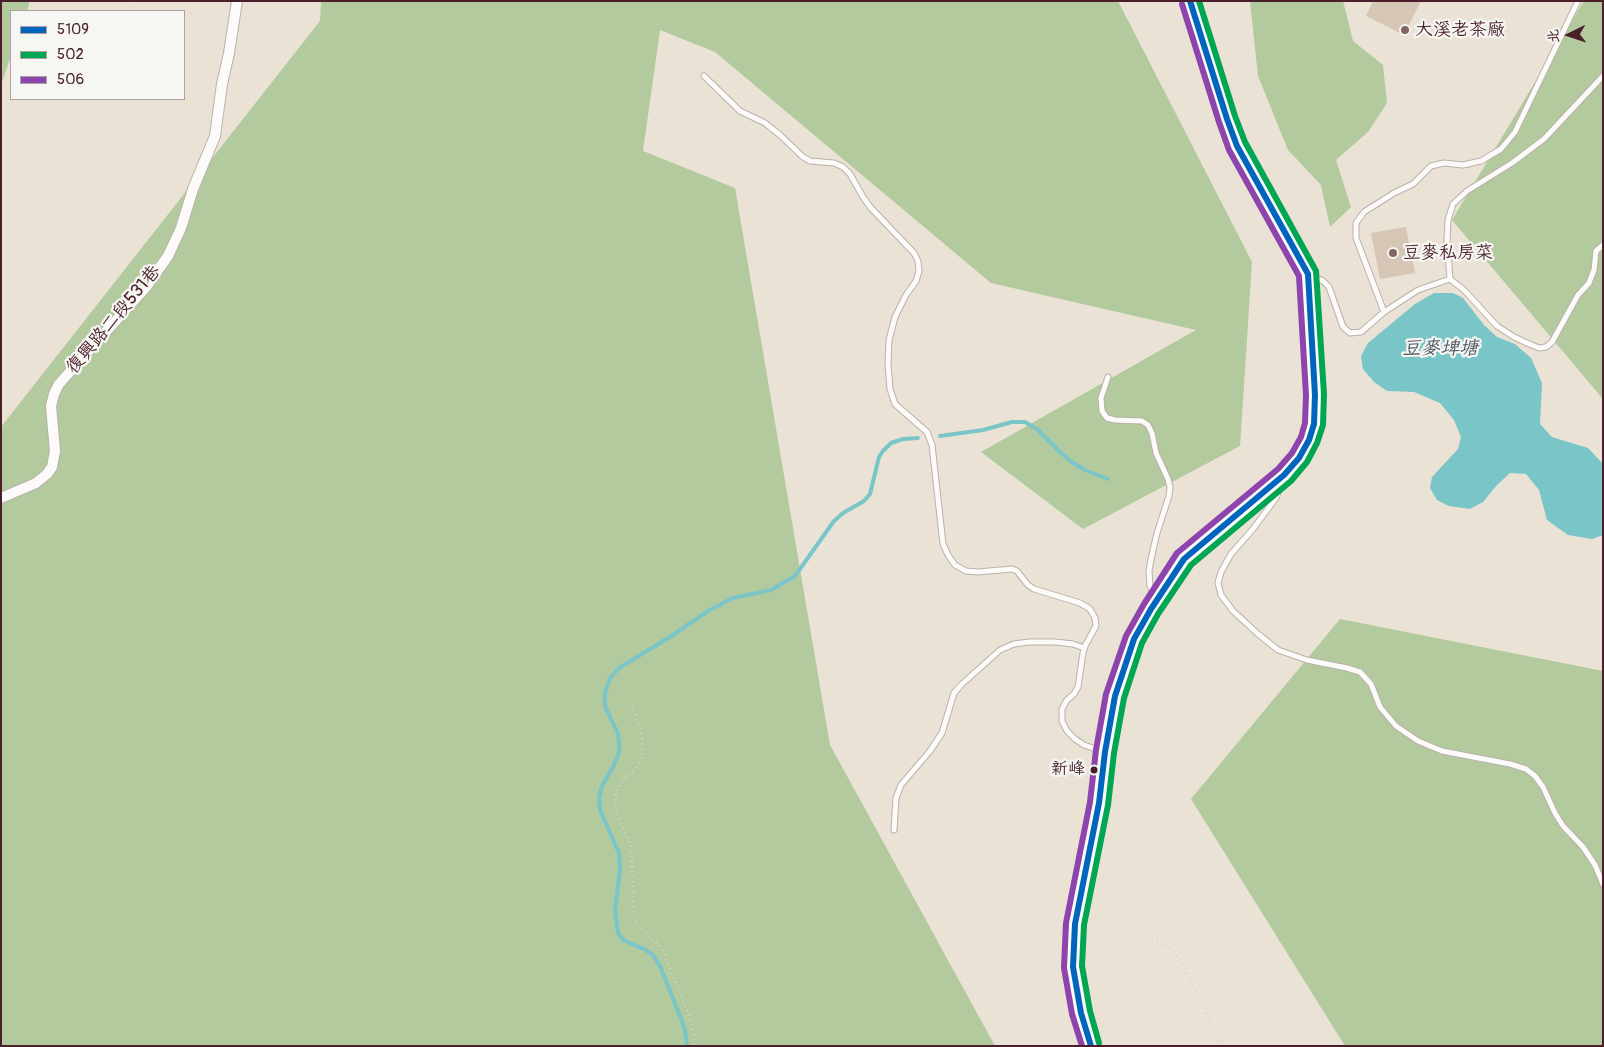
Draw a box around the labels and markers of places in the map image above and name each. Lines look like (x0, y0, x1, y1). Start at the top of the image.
place label: 大溪老茶廠 (1415, 19, 1505, 41)
marker: 大溪老茶廠 (1399, 24, 1411, 36)
place label: 豆麥私房菜 (1403, 242, 1493, 264)
marker: 豆麥私房菜 (1387, 247, 1399, 259)
place label: 新峰 (1051, 760, 1085, 780)
marker: 新峰 (1089, 765, 1099, 775)

